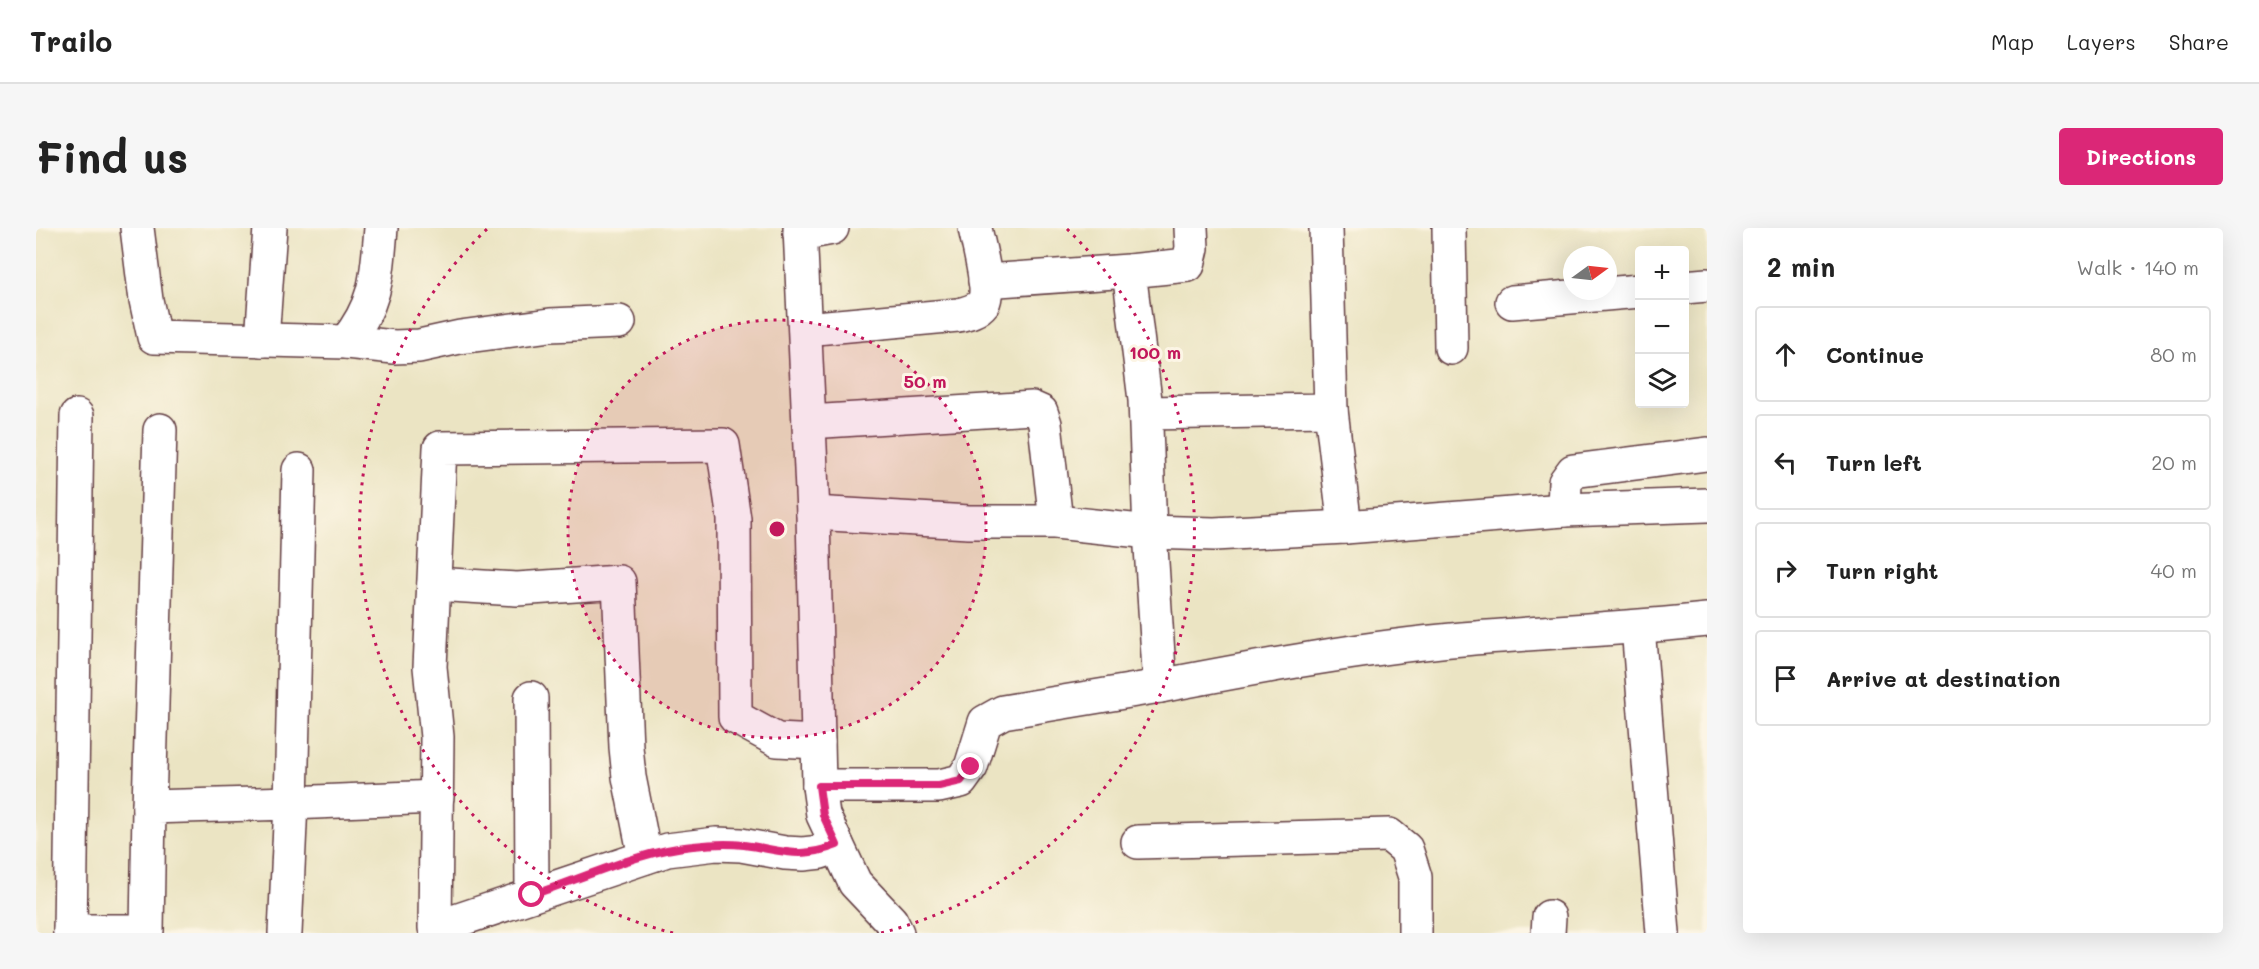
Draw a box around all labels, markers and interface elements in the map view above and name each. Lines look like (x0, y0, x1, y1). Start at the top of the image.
text: Trailo (30, 23, 112, 59)
text: Map (1991, 28, 2034, 55)
text: Layers (2067, 28, 2136, 55)
text: Share (2169, 28, 2229, 55)
button: Directions (2059, 128, 2223, 185)
text: Find us (36, 129, 188, 184)
north arrow (1563, 246, 1617, 300)
map controls (1635, 246, 1689, 408)
button: + (1635, 246, 1689, 300)
text: 2 min (1767, 250, 1835, 284)
text: Walk · 140 m (2076, 254, 2199, 280)
button: − (1635, 300, 1689, 354)
icon: ahead (1769, 338, 1802, 371)
text: 100 m (1129, 340, 1181, 364)
text: Continue (1826, 340, 1924, 369)
text: 80 m (2150, 341, 2197, 367)
button: layers (1635, 354, 1689, 408)
text: 50 m (904, 369, 946, 393)
icon: left (1769, 446, 1802, 479)
text: Turn left (1826, 448, 1922, 477)
text: 20 m (2151, 449, 2197, 475)
centre of rings (767, 519, 787, 539)
icon: right (1769, 554, 1802, 587)
text: Turn right (1826, 556, 1938, 585)
text: 40 m (2151, 557, 2197, 583)
icon: arrive (1769, 662, 1802, 695)
text: Arrive at destination (1826, 664, 2061, 693)
route end (957, 753, 983, 779)
route start (518, 881, 544, 907)

